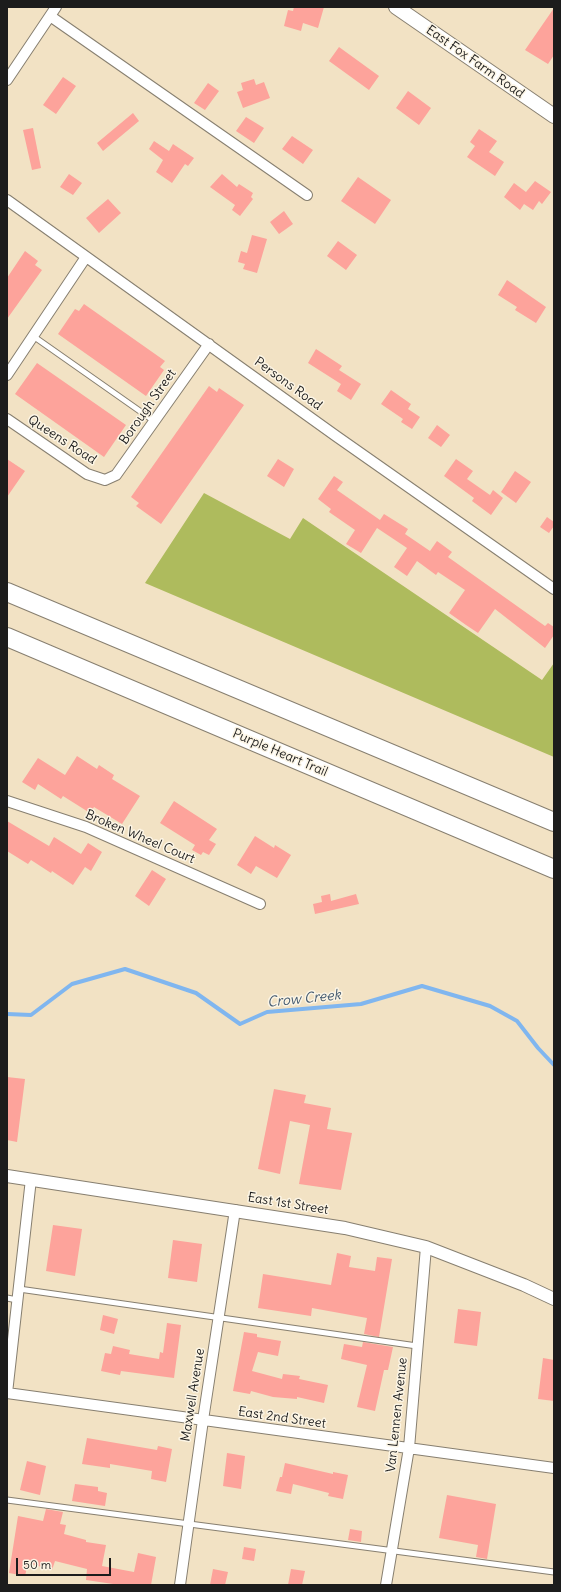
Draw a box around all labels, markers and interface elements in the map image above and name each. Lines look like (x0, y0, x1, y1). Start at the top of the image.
street label: East Fox Farm Road (423, 22, 527, 102)
street label: Persons Road (251, 354, 325, 414)
street label: Borough Street (116, 366, 180, 448)
street label: Queens Road (25, 412, 99, 468)
street label: Purple Heart Trail (230, 726, 330, 780)
street label: Broken Wheel Court (83, 807, 197, 867)
water label: Crow Creek (267, 987, 341, 1011)
street label: East 1st Street (247, 1190, 329, 1218)
street label: Maxwell Avenue (178, 1347, 208, 1443)
street label: Van Lennen Avenue (383, 1357, 411, 1473)
street label: East 2nd Street (237, 1404, 327, 1432)
scale bar (18, 1550, 113, 1576)
text: 50 m (23, 1557, 51, 1572)

